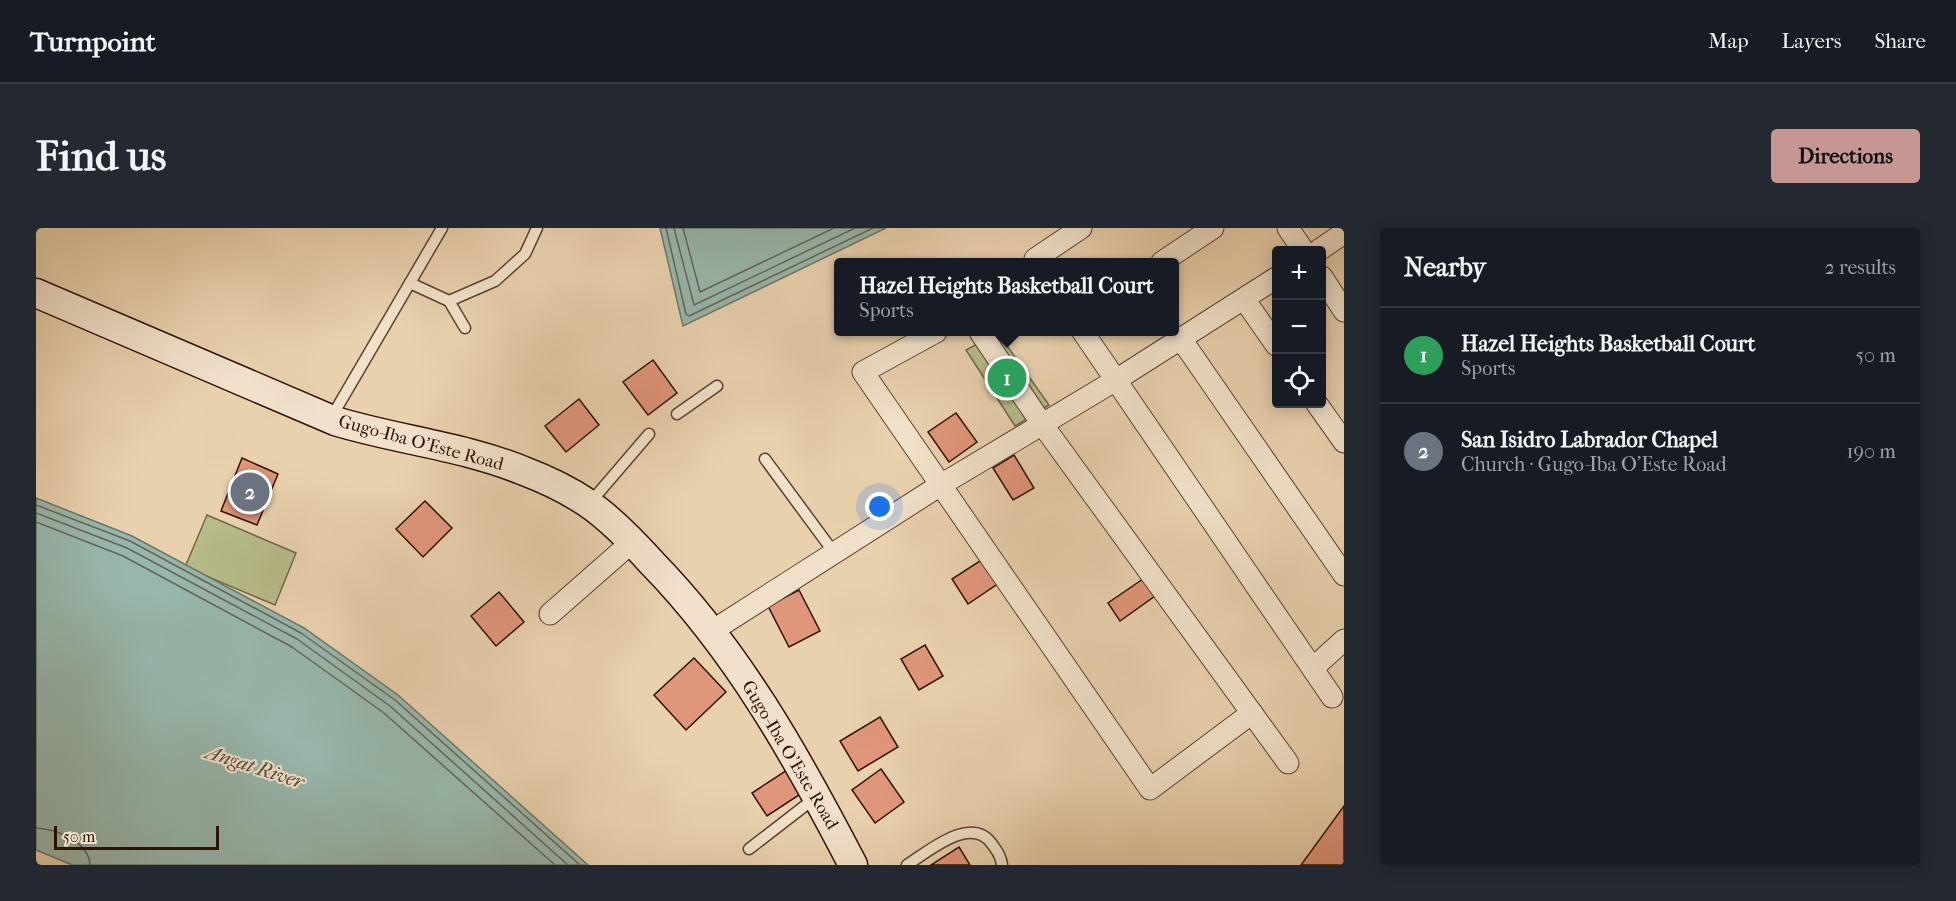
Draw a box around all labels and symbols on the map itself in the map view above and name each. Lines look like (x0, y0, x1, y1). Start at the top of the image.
pin: 1 (988, 356, 1026, 400)
street label: Gugo-Iba O'Este Road (336, 411, 506, 475)
pin: 2 (230, 470, 270, 514)
your location (865, 492, 894, 521)
street label: Gugo-Iba O'Este Road (737, 677, 843, 833)
water label: Angat River (200, 739, 309, 794)
scale bar (54, 823, 219, 850)

